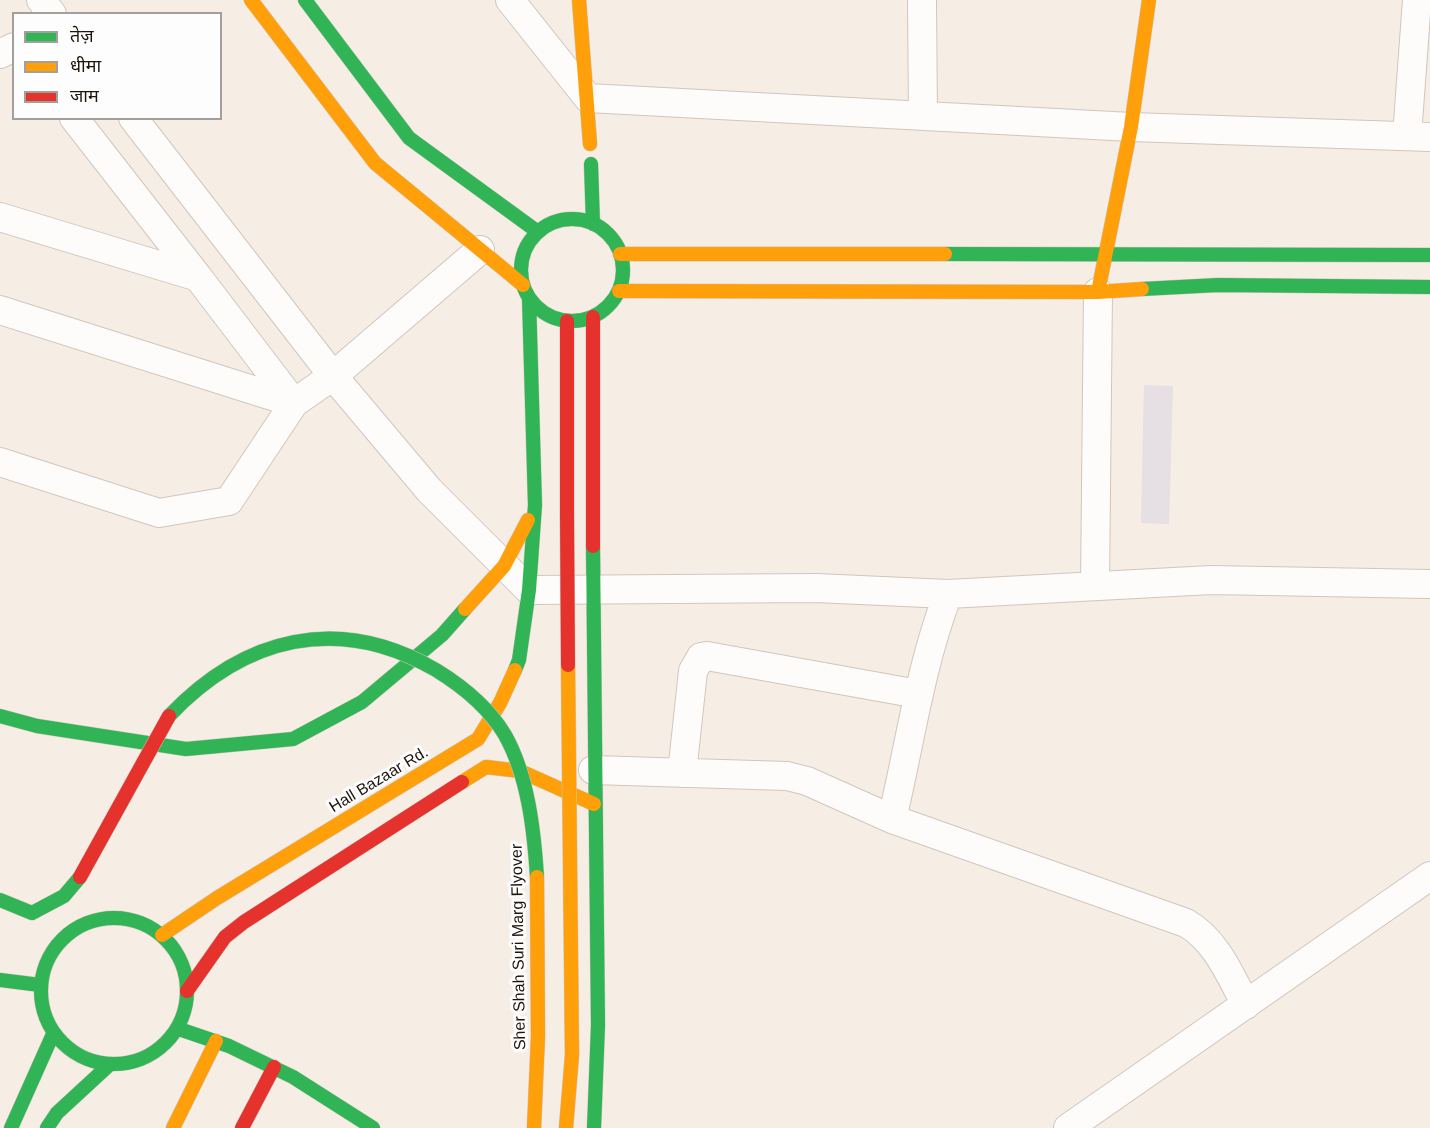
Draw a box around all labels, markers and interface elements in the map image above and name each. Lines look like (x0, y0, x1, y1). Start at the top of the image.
legend (12, 12, 222, 120)
text: तेज़ (70, 26, 94, 46)
text: धीमा (70, 56, 101, 76)
text: जाम (70, 86, 99, 106)
street label: Hall Bazaar Rd. (326, 743, 432, 817)
street label: Sher Shah Suri Marg Flyover (508, 844, 530, 1050)

